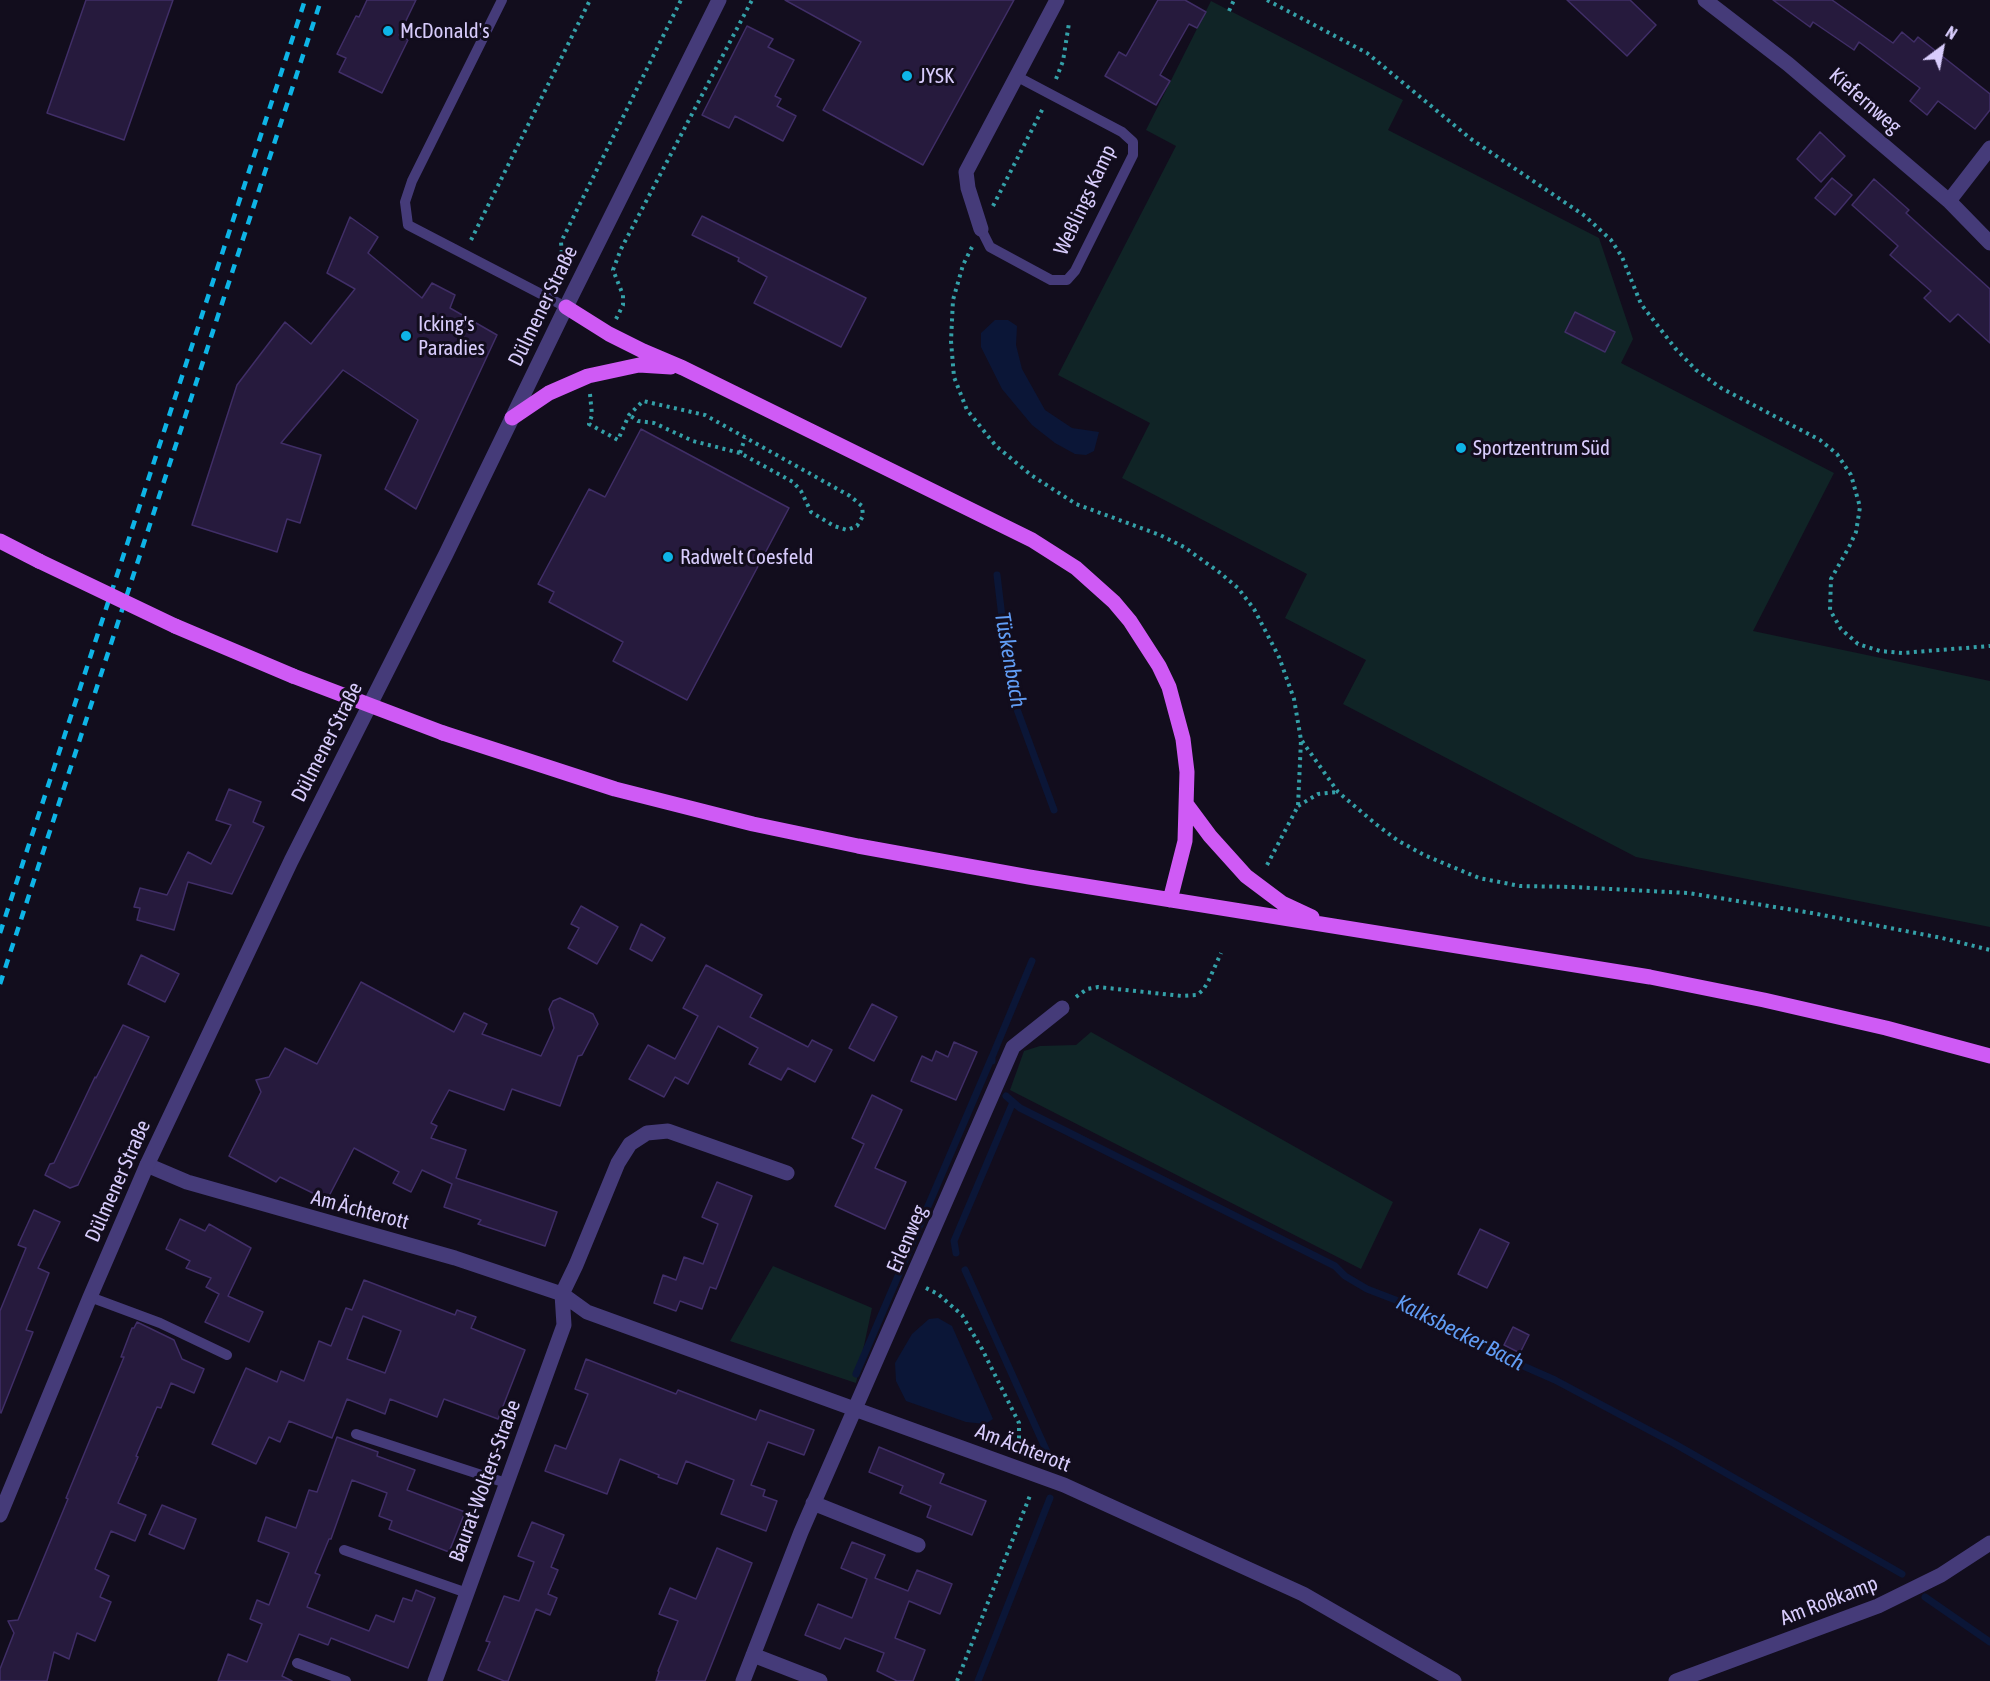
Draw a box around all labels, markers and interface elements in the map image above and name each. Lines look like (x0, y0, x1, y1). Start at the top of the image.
place label: McDonald's (400, 18, 490, 44)
north arrow (1912, 18, 1972, 78)
text: N (1943, 23, 1960, 43)
marker: McDonald's (381, 24, 395, 38)
place label: JYSK (919, 63, 954, 89)
street label: Kiefernweg (1824, 63, 1906, 139)
marker: JYSK (900, 69, 914, 83)
street label: Weßlings Kamp (1049, 141, 1121, 259)
street label: Dülmener Straße (503, 242, 583, 370)
place label: Icking's Paradies (418, 311, 485, 361)
marker: Icking's Paradies (399, 329, 413, 343)
place label: Sportzentrum Süd (1473, 435, 1610, 461)
marker: Sportzentrum Süd (1454, 441, 1468, 455)
place label: Radwelt Coesfeld (680, 544, 813, 570)
marker: Radwelt Coesfeld (661, 550, 675, 564)
water label: Tüskenbach (989, 610, 1031, 710)
street label: Dülmener Straße (286, 678, 368, 806)
street label: Dülmener Straße (80, 1116, 156, 1246)
street label: Am Ächterott (308, 1185, 412, 1235)
street label: Erlenweg (882, 1201, 932, 1277)
water label: Kalksbecker Bach (1392, 1289, 1528, 1377)
street label: Baurat-Wolters-Straße (444, 1396, 526, 1566)
street label: Am Ächterott (972, 1418, 1074, 1478)
street label: Am Roßkamp (1777, 1571, 1881, 1631)

